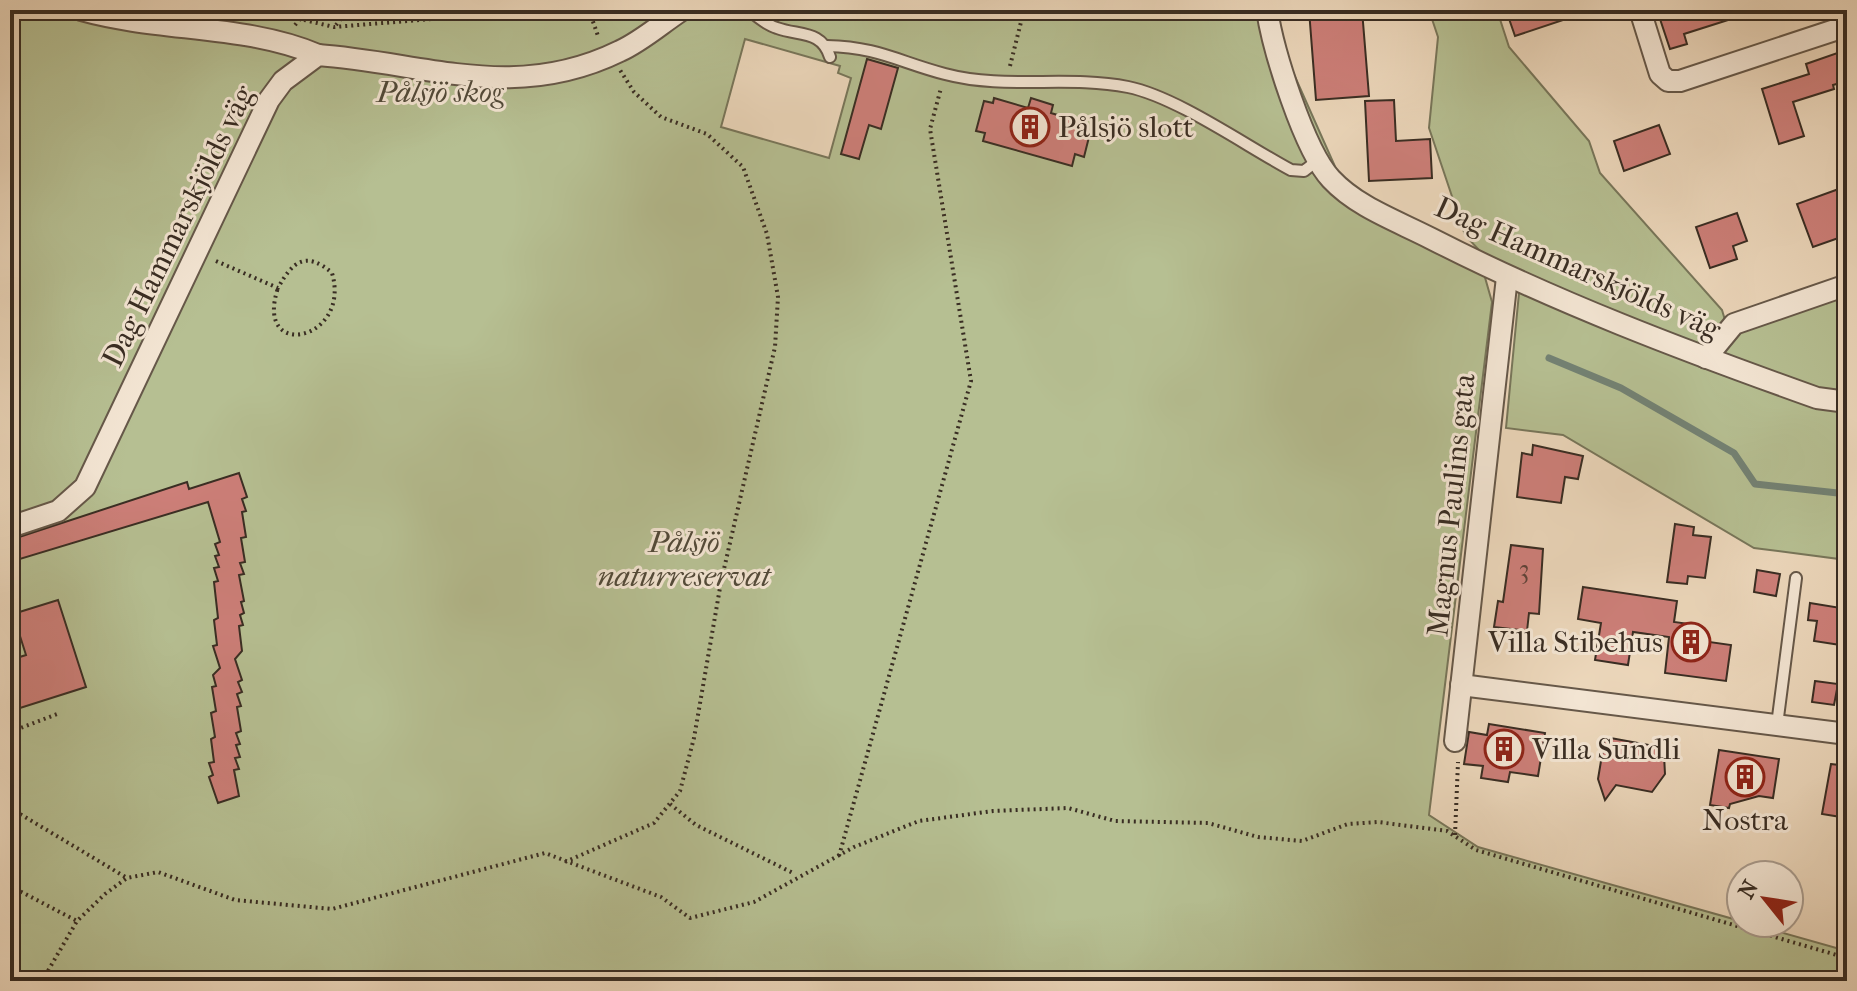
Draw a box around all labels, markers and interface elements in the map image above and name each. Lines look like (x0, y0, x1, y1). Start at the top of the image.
park label: Pålsjö skog (375, 75, 505, 110)
street label: Dag Hammarskjölds väg (95, 79, 262, 373)
building icon: Pålsjö slott (1009, 106, 1051, 148)
place label: Pålsjö slott (1058, 110, 1194, 145)
street label: Dag Hammarskjölds väg (1430, 190, 1727, 348)
street label: Magnus Paulins gata (1420, 371, 1483, 638)
park label: Pålsjö naturreservat (598, 525, 772, 594)
house number: 3 (1519, 554, 1529, 585)
building icon: Villa Stibehus (1670, 621, 1712, 663)
place label: Villa Stibehus (1487, 625, 1663, 660)
building icon: Villa Sundli (1483, 728, 1525, 770)
place label: Villa Sundli (1531, 732, 1681, 767)
building icon: Nostra (1724, 756, 1766, 798)
place label: Nostra (1702, 803, 1789, 838)
north arrow (1725, 859, 1805, 939)
text: N (1733, 876, 1764, 903)

